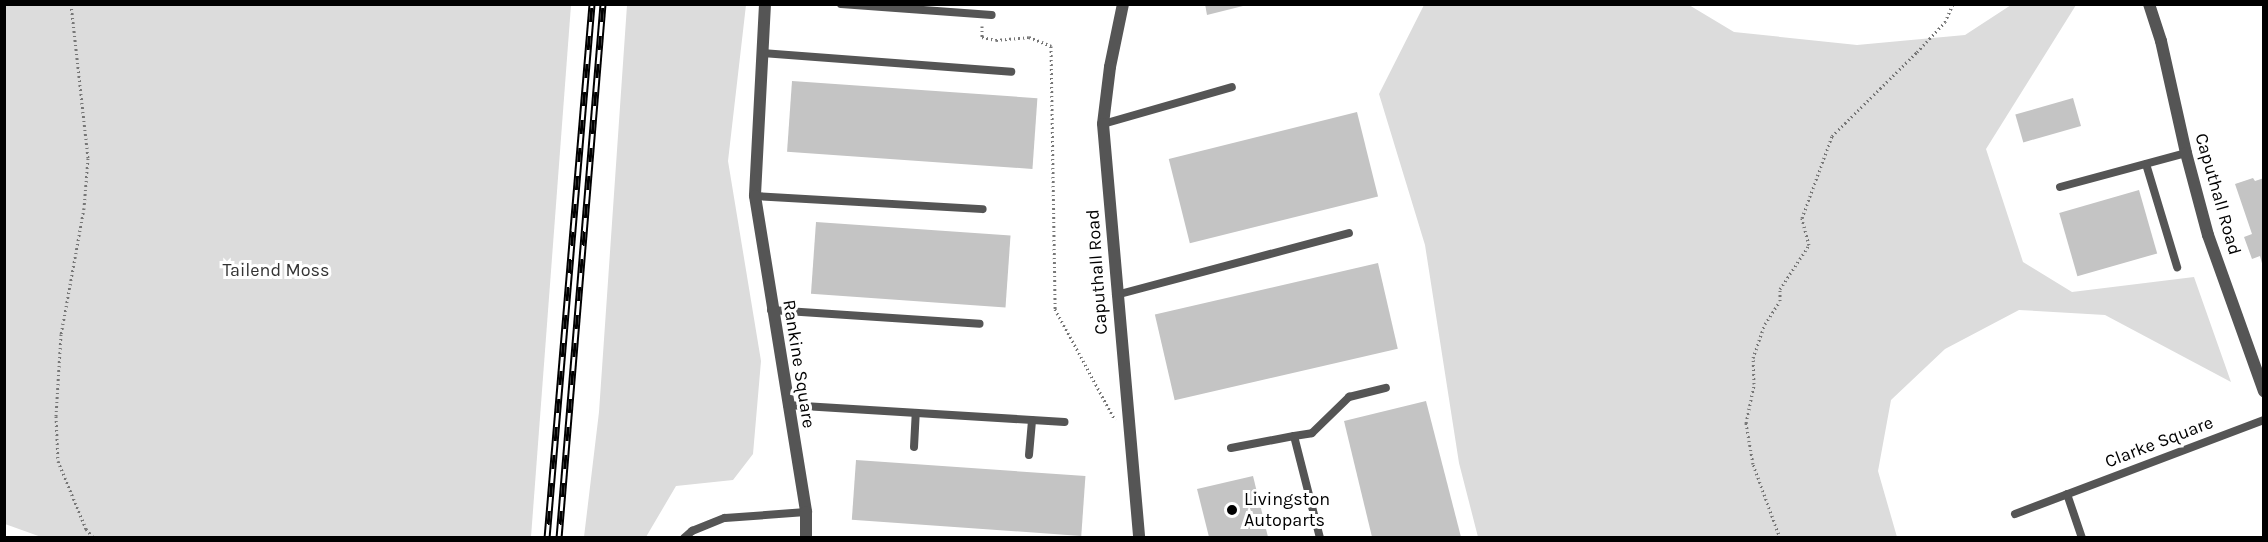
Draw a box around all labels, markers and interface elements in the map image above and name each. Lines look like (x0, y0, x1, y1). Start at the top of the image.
street label: Caputhall Road (2190, 131, 2246, 257)
street label: Caputhall Road (1082, 209, 1112, 335)
park label: Tailend Moss (223, 259, 329, 281)
street label: Rankine Square (778, 298, 820, 430)
street label: Clarke Square (2102, 411, 2216, 473)
place label: Livingston Autoparts (1244, 489, 1330, 532)
marker: Livingston Autoparts (1225, 503, 1239, 517)

